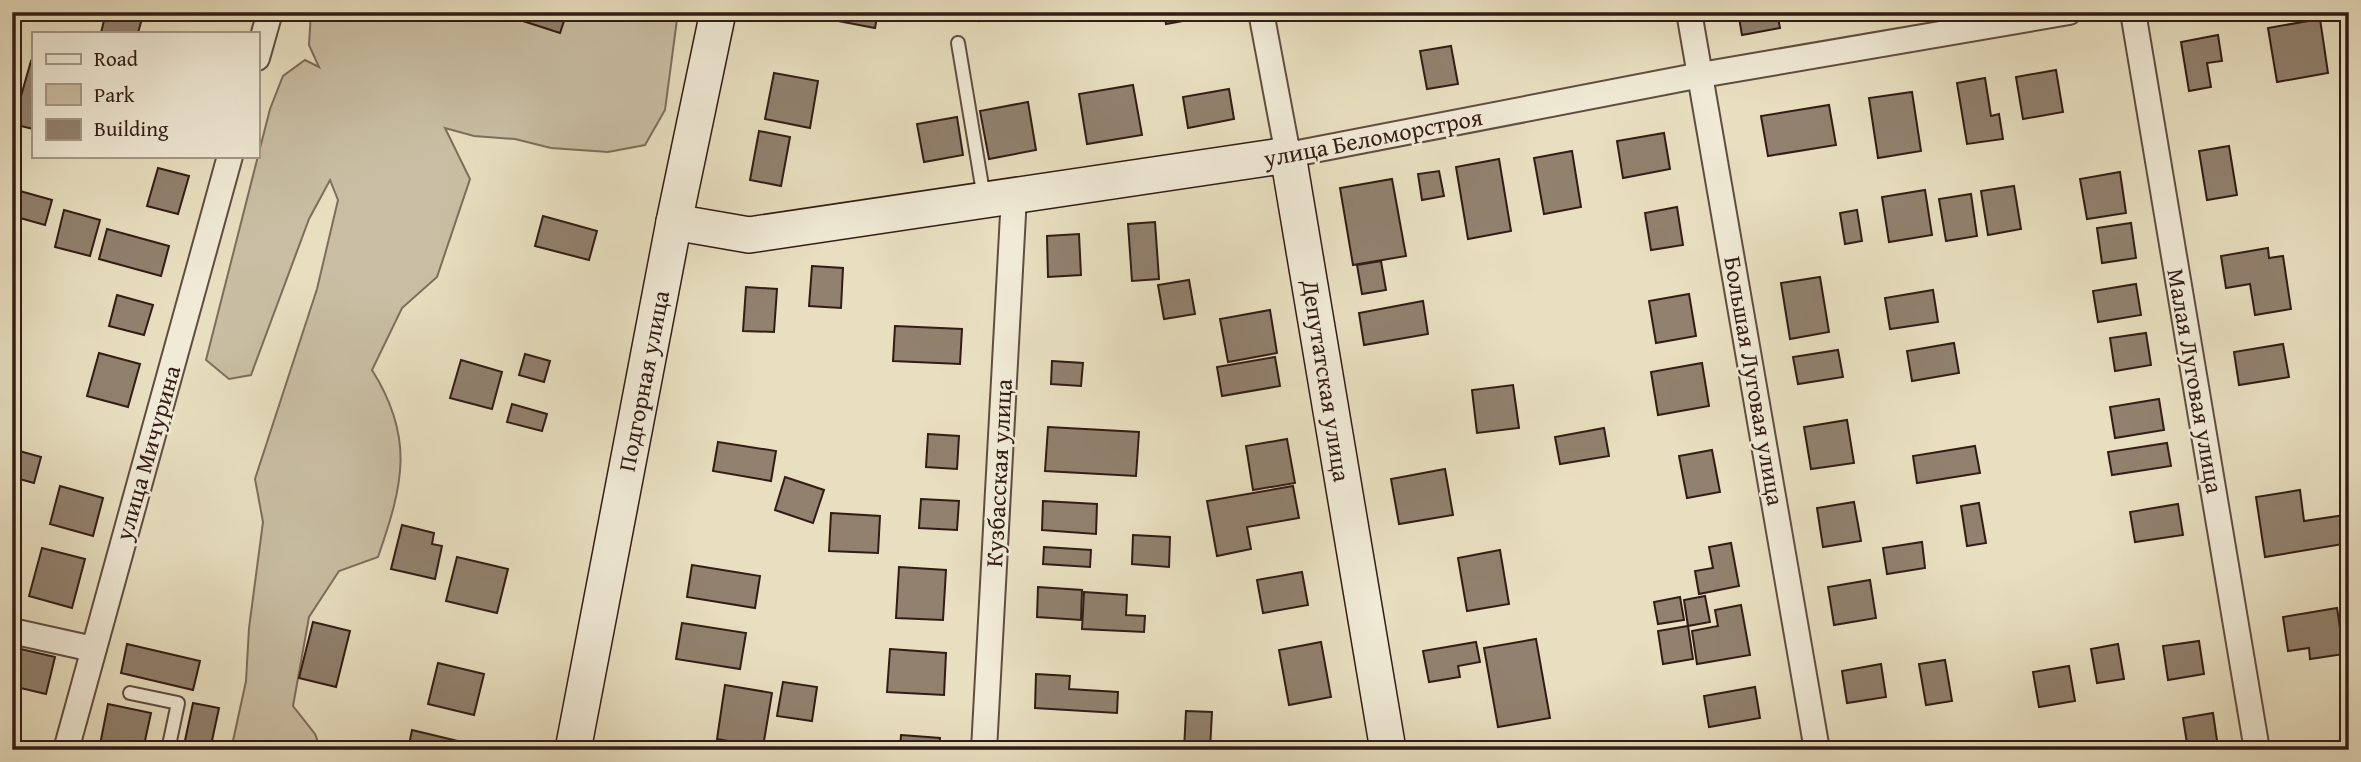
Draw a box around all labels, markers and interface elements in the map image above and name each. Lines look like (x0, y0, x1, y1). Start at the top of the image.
legend (32, 32, 259, 158)
text: Road (94, 43, 139, 74)
text: Park (94, 79, 135, 110)
street label: улица Беломорстроя (1259, 99, 1485, 176)
text: Building (94, 113, 169, 144)
street label: Большая Луговая улица (1715, 253, 1794, 509)
street label: Малая Луговая улица (2159, 266, 2233, 497)
street label: Депутатская улица (1293, 277, 1360, 485)
street label: Подгорная улица (609, 287, 678, 474)
street label: улица Мичурина (106, 361, 189, 546)
street label: Кузбасская улица (976, 377, 1021, 568)

